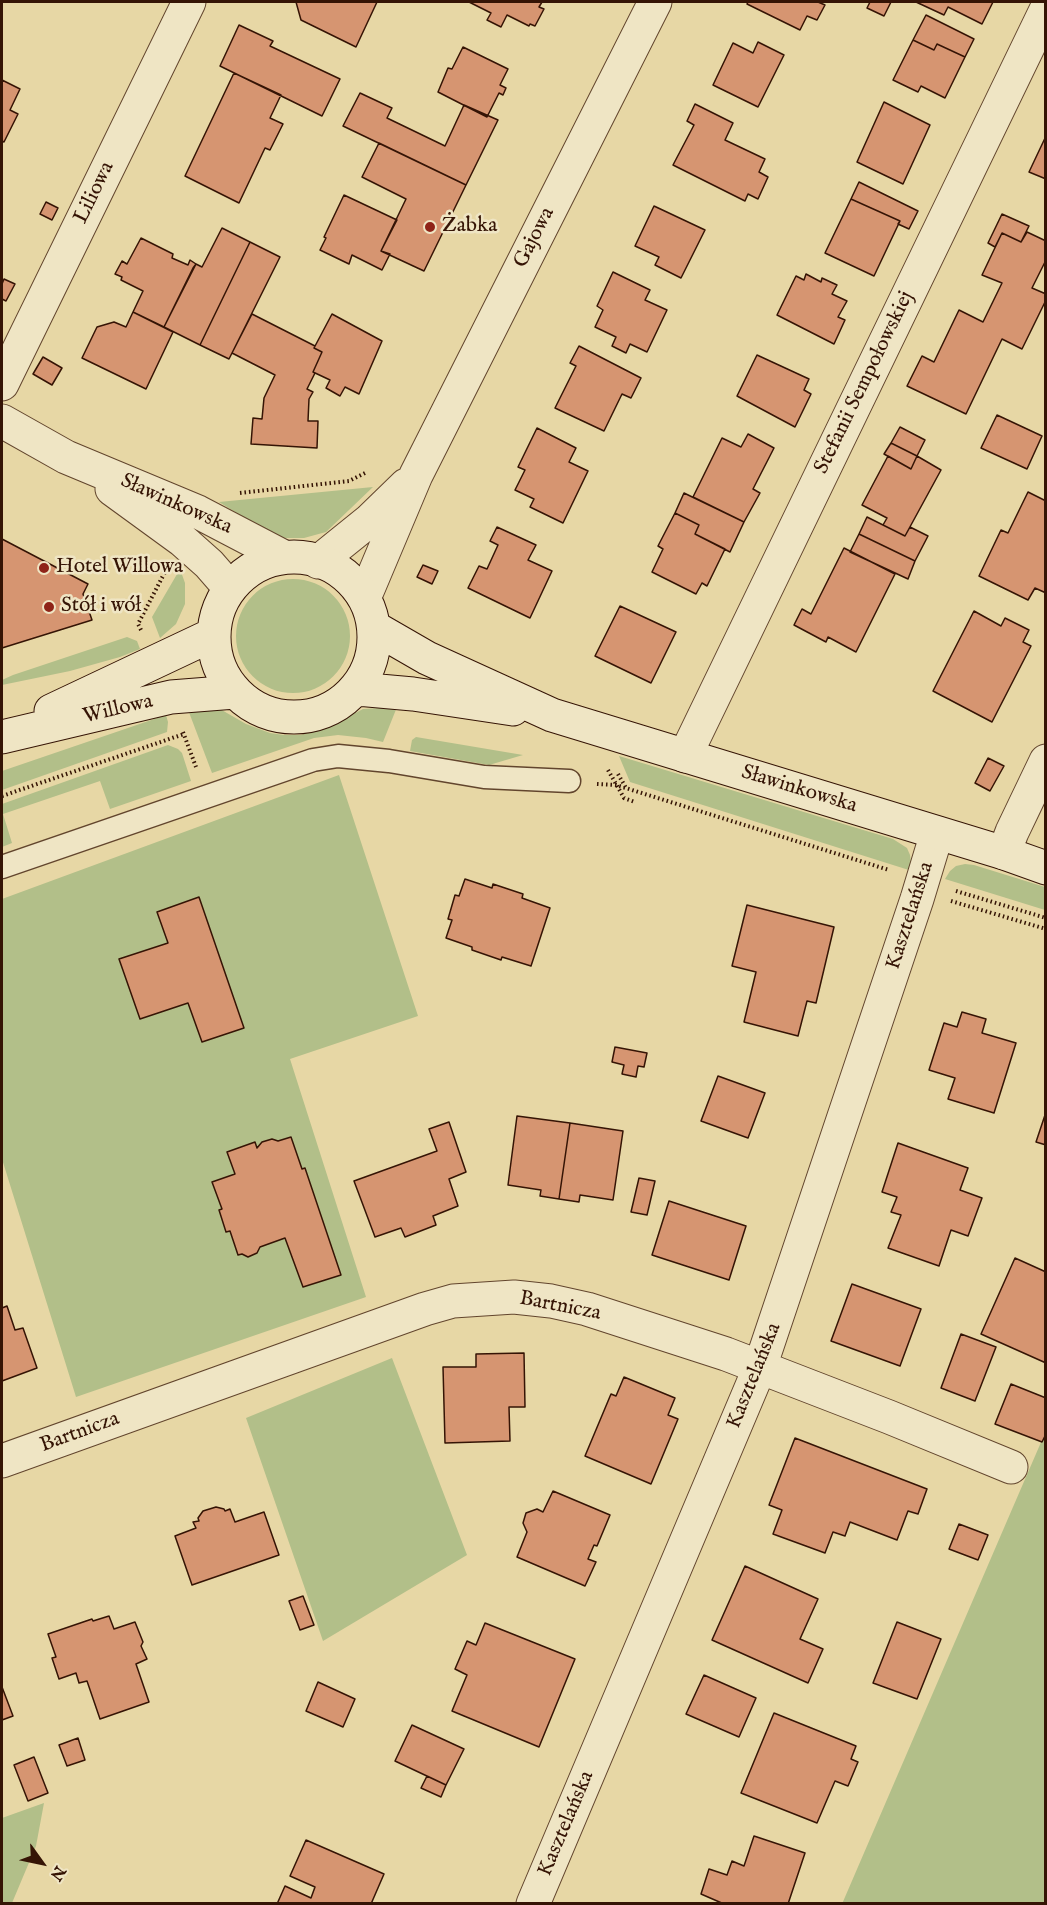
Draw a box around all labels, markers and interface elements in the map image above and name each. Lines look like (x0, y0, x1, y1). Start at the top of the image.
street label: Liliowa (69, 158, 121, 228)
street label: Gajowa (509, 203, 561, 273)
place label: Żabka (442, 214, 497, 240)
marker: Żabka (423, 220, 437, 234)
street label: Stefanii Sempołowskiej (810, 288, 920, 478)
street label: Sławinkowska (116, 469, 236, 541)
place label: Hotel Willowa (56, 555, 183, 581)
marker: Hotel Willowa (37, 561, 51, 575)
place label: Stół i wół (61, 594, 141, 620)
marker: Stół i wół (42, 600, 56, 614)
street label: Willowa (81, 690, 155, 730)
street label: Sławinkowska (738, 760, 860, 820)
street label: Kasztelańska (882, 859, 940, 973)
street label: Bartnicza (517, 1287, 603, 1327)
street label: Kasztelańska (722, 1319, 788, 1433)
street label: Bartnicza (37, 1407, 123, 1459)
street label: Kasztelańska (534, 1768, 600, 1880)
north arrow (12, 1833, 72, 1893)
text: N (45, 1862, 69, 1884)

